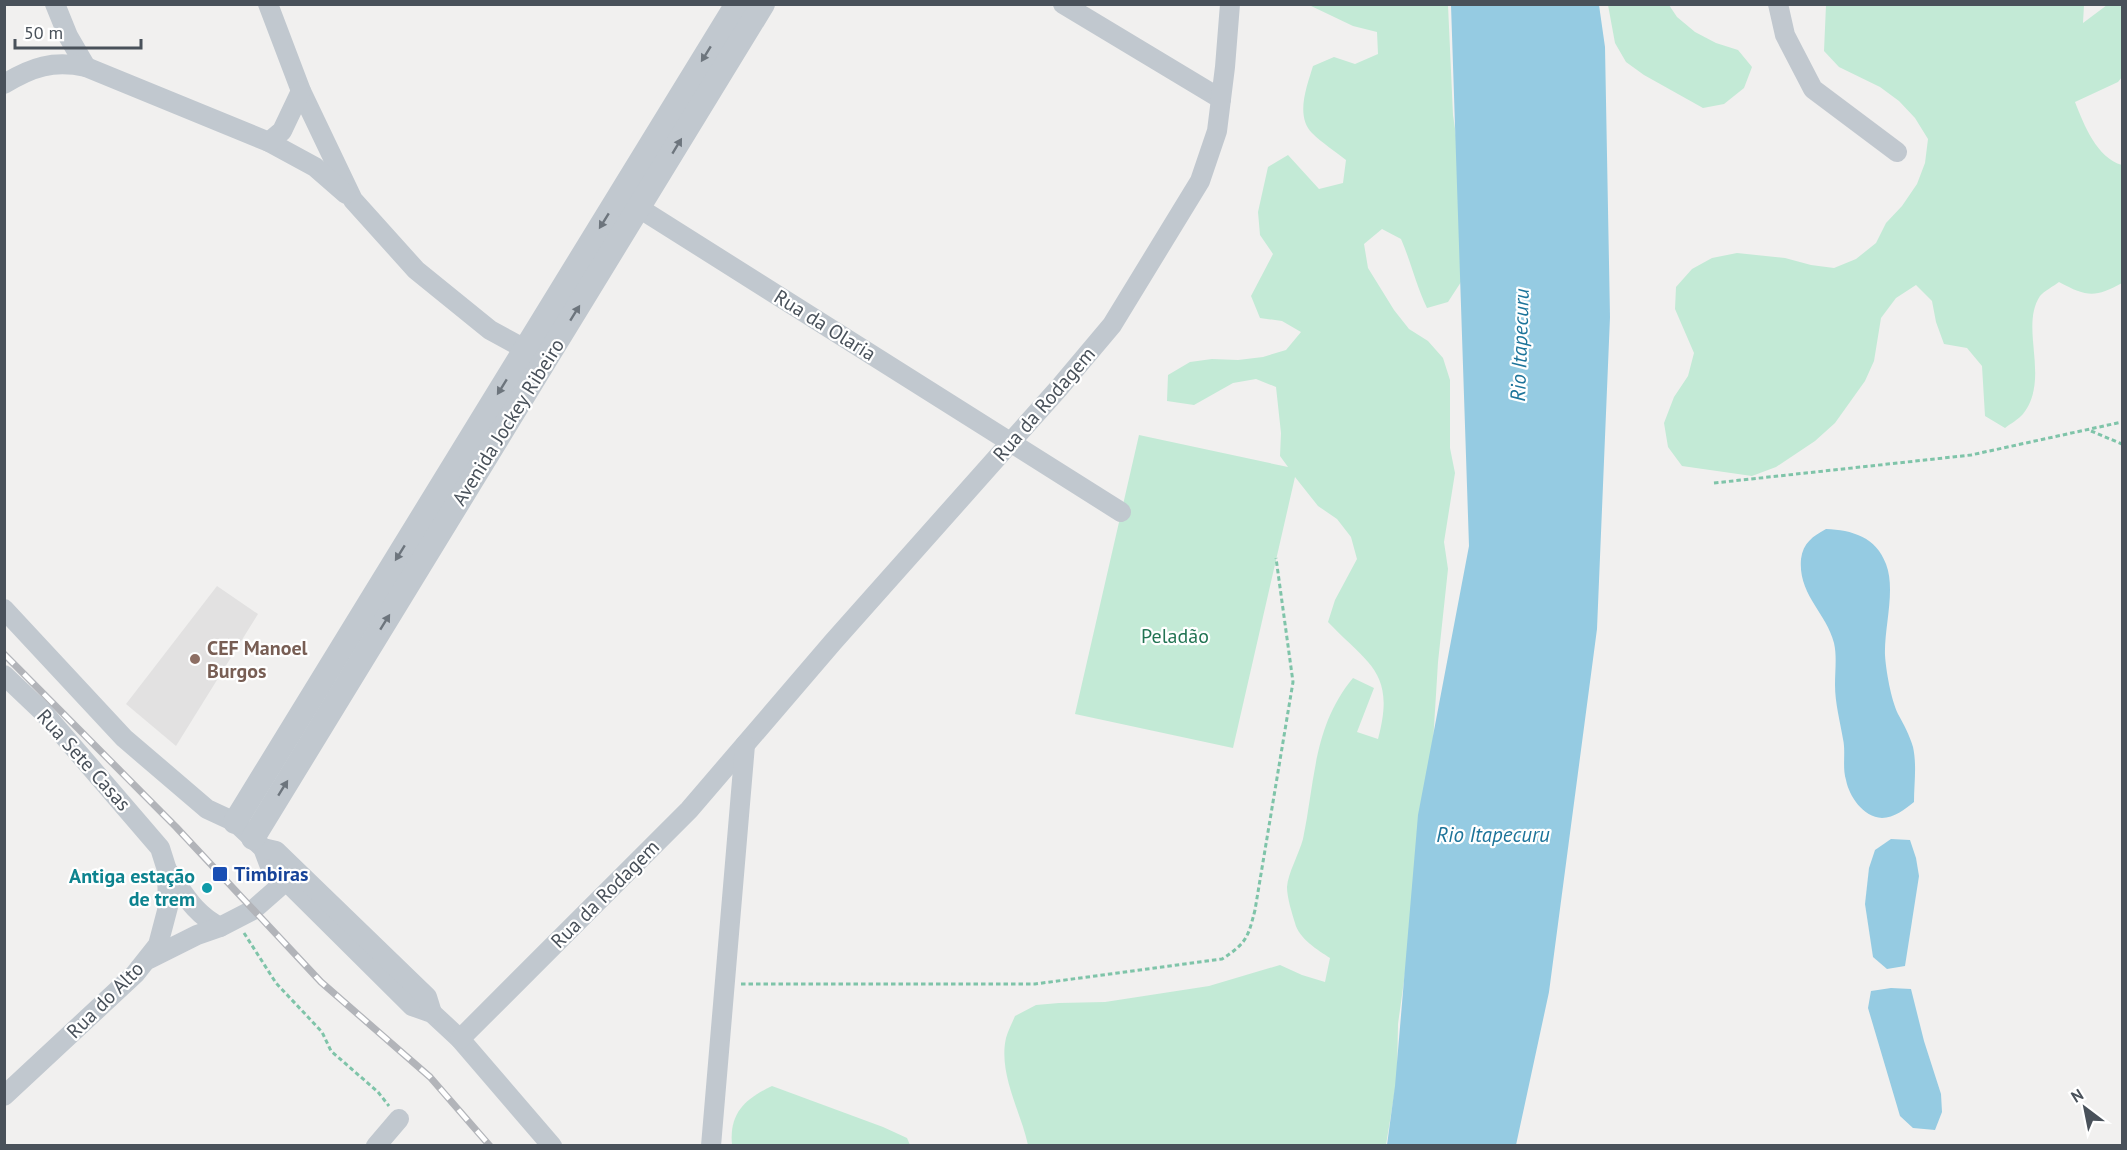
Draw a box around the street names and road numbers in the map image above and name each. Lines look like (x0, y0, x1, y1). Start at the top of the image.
street label: Rua da Olaria (769, 283, 881, 367)
street label: Avenida Jockey Ribeiro (446, 333, 570, 511)
street label: Rua da Rodagem (987, 341, 1101, 467)
street label: Rua Sete Casas (31, 704, 137, 816)
street label: Rua da Rodagem (545, 834, 665, 954)
street label: Rua do Alto (61, 956, 149, 1044)

